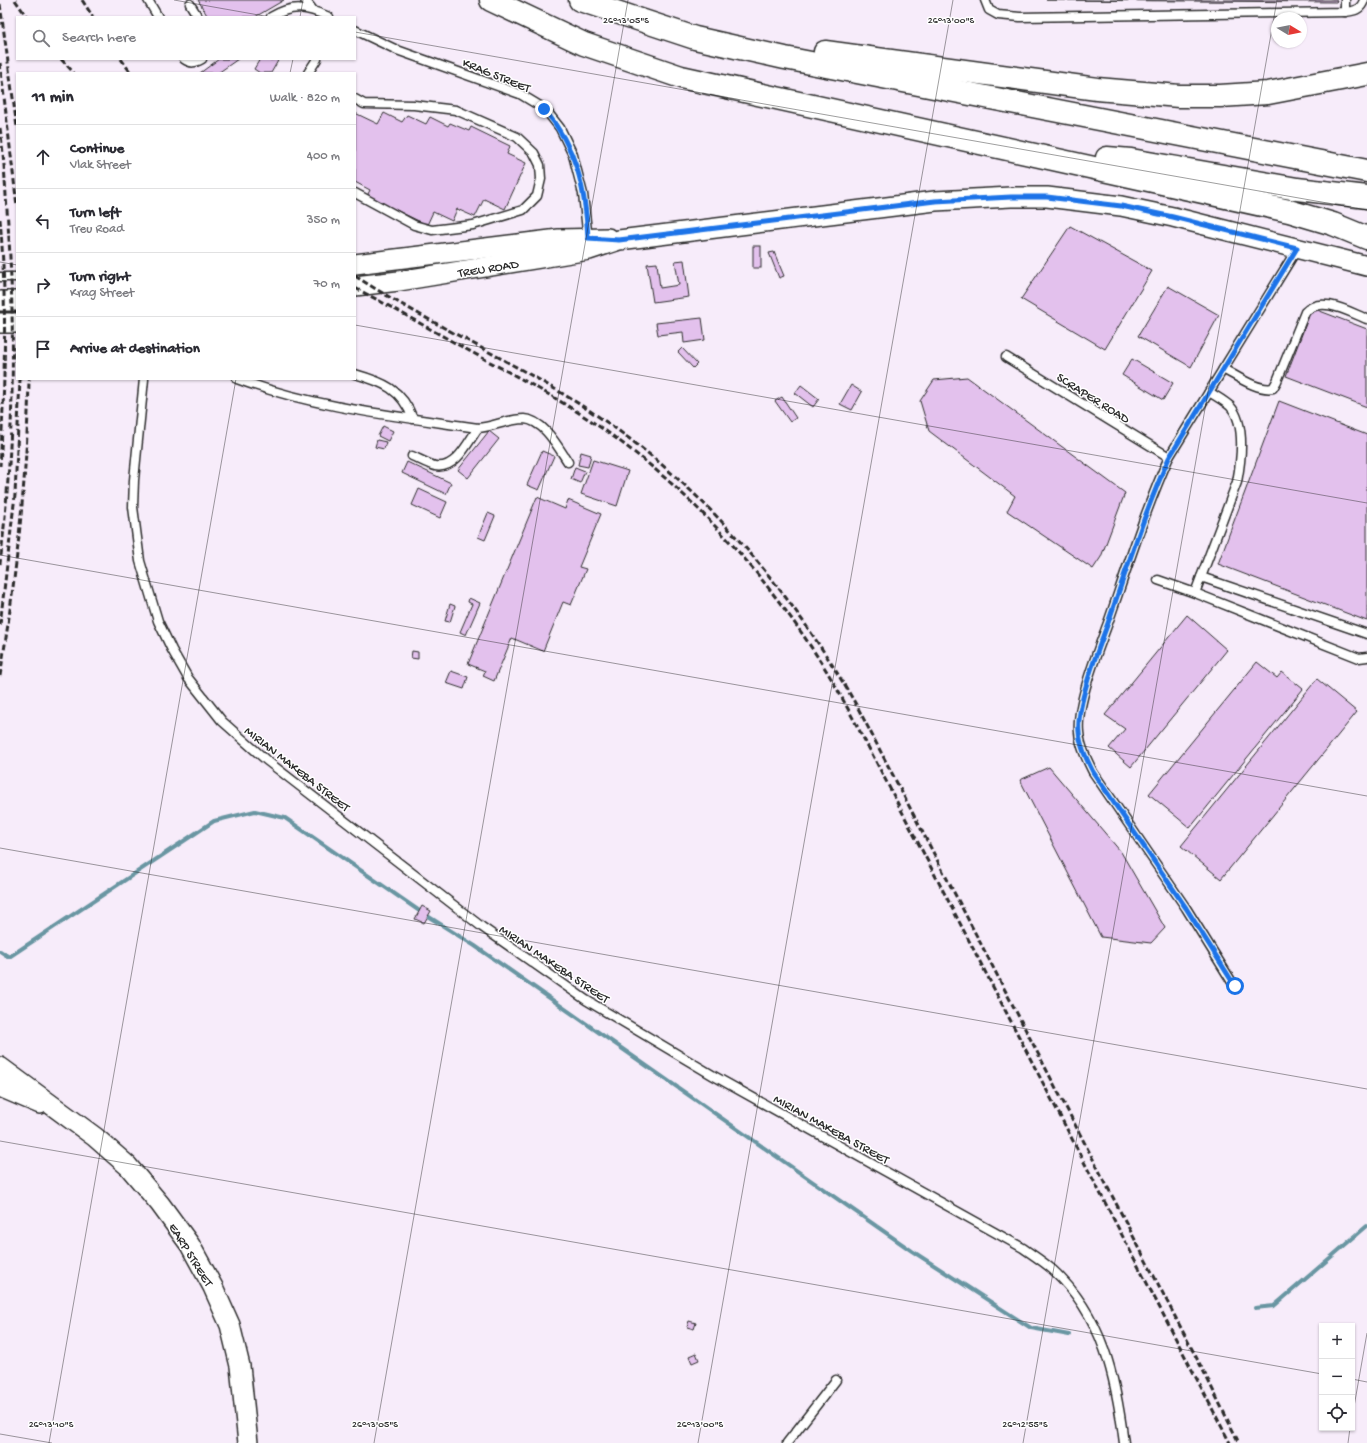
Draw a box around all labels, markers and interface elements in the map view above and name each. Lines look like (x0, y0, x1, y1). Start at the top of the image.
north arrow (1271, 12, 1307, 48)
text: 26°13'05"S (603, 15, 649, 27)
text: 26°13'00"S (928, 15, 975, 27)
search box (16, 16, 356, 60)
icon: search (30, 27, 52, 49)
text: Search here (62, 29, 136, 47)
street label: KRAG STREET (460, 56, 533, 97)
text: 11 min (32, 88, 74, 108)
text: Walk · 820 m (270, 91, 340, 106)
route end (535, 100, 553, 118)
text: Continue (70, 140, 124, 158)
icon: ahead (32, 146, 54, 168)
text: 400 m (307, 149, 340, 164)
text: Vlak Street (70, 158, 131, 173)
text: Turn left (70, 204, 121, 222)
icon: left (32, 210, 54, 232)
text: 350 m (307, 213, 340, 228)
text: Treu Road (70, 222, 124, 237)
street label: TREU ROAD (456, 257, 520, 282)
text: Turn right (70, 268, 130, 286)
icon: right (32, 274, 54, 296)
text: 70 m (314, 277, 340, 292)
text: Krag Street (70, 286, 134, 301)
icon: arrive (32, 338, 54, 360)
text: Arrive at destination (70, 340, 200, 358)
street label: SCRAPER ROAD (1053, 371, 1132, 428)
street label: MIRIAN MAKEBA STREET (241, 724, 353, 816)
street label: MIRIAN MAKEBA STREET (496, 923, 612, 1008)
route start (1226, 977, 1244, 995)
street label: MIRIAN MAKEBA STREET (770, 1092, 892, 1169)
street label: EARP STREET (164, 1221, 216, 1291)
map controls (1319, 1323, 1355, 1431)
button: + (1319, 1323, 1355, 1359)
button: − (1319, 1359, 1355, 1395)
button: locate (1319, 1395, 1355, 1431)
text: 26°13'10"S (29, 1419, 74, 1431)
text: 26°13'05"S (352, 1419, 398, 1431)
text: 26°13'00"S (677, 1419, 724, 1431)
text: 26°12'55"S (1002, 1419, 1048, 1431)

